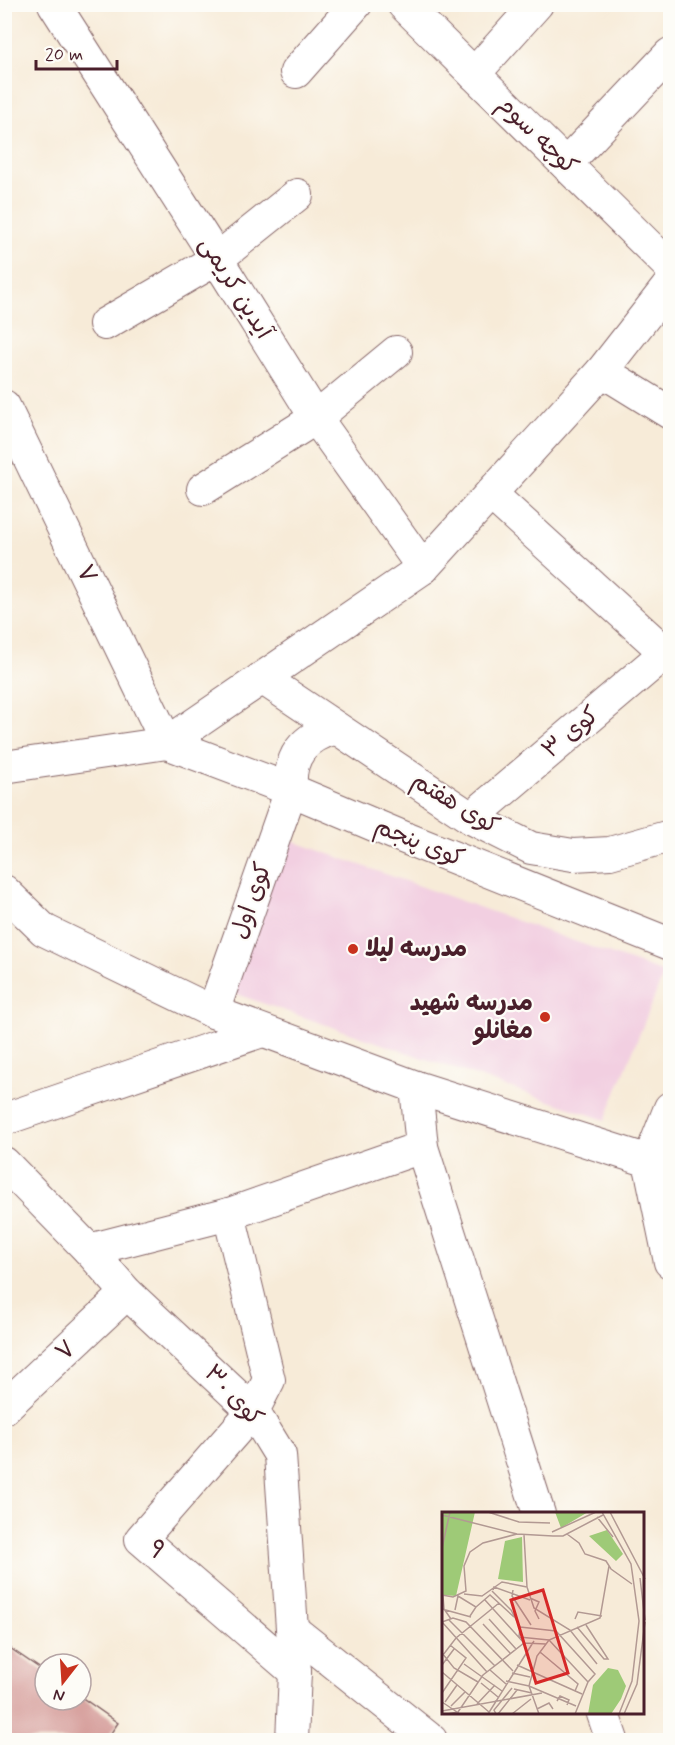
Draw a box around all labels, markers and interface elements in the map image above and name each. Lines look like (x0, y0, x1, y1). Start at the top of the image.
scale bar (36, 33, 117, 71)
text: 20 m (45, 43, 83, 67)
street label: کوچه سوم (489, 90, 584, 183)
street label: آیدین کریمی (191, 231, 279, 346)
street label: ۷ (68, 560, 104, 588)
street label: کوی ۳ (536, 700, 606, 766)
street label: کوی هفتم (405, 766, 505, 843)
street label: کوی پنجم (369, 811, 468, 876)
street label: کوی اول (224, 859, 280, 943)
place label: مدرسه لیلا (365, 934, 467, 965)
marker: مدرسه لیلا (346, 942, 360, 956)
place label: مدرسه شهید مغانلو (410, 988, 533, 1047)
marker: مدرسه شهید مغانلو (538, 1010, 552, 1024)
street label: ۷ (49, 1334, 83, 1368)
street label: کوی ۳۰ (197, 1359, 269, 1433)
inset map (442, 1512, 645, 1715)
street label: ۹ (140, 1534, 172, 1566)
north arrow (33, 1652, 93, 1712)
text: N (51, 1683, 67, 1707)

